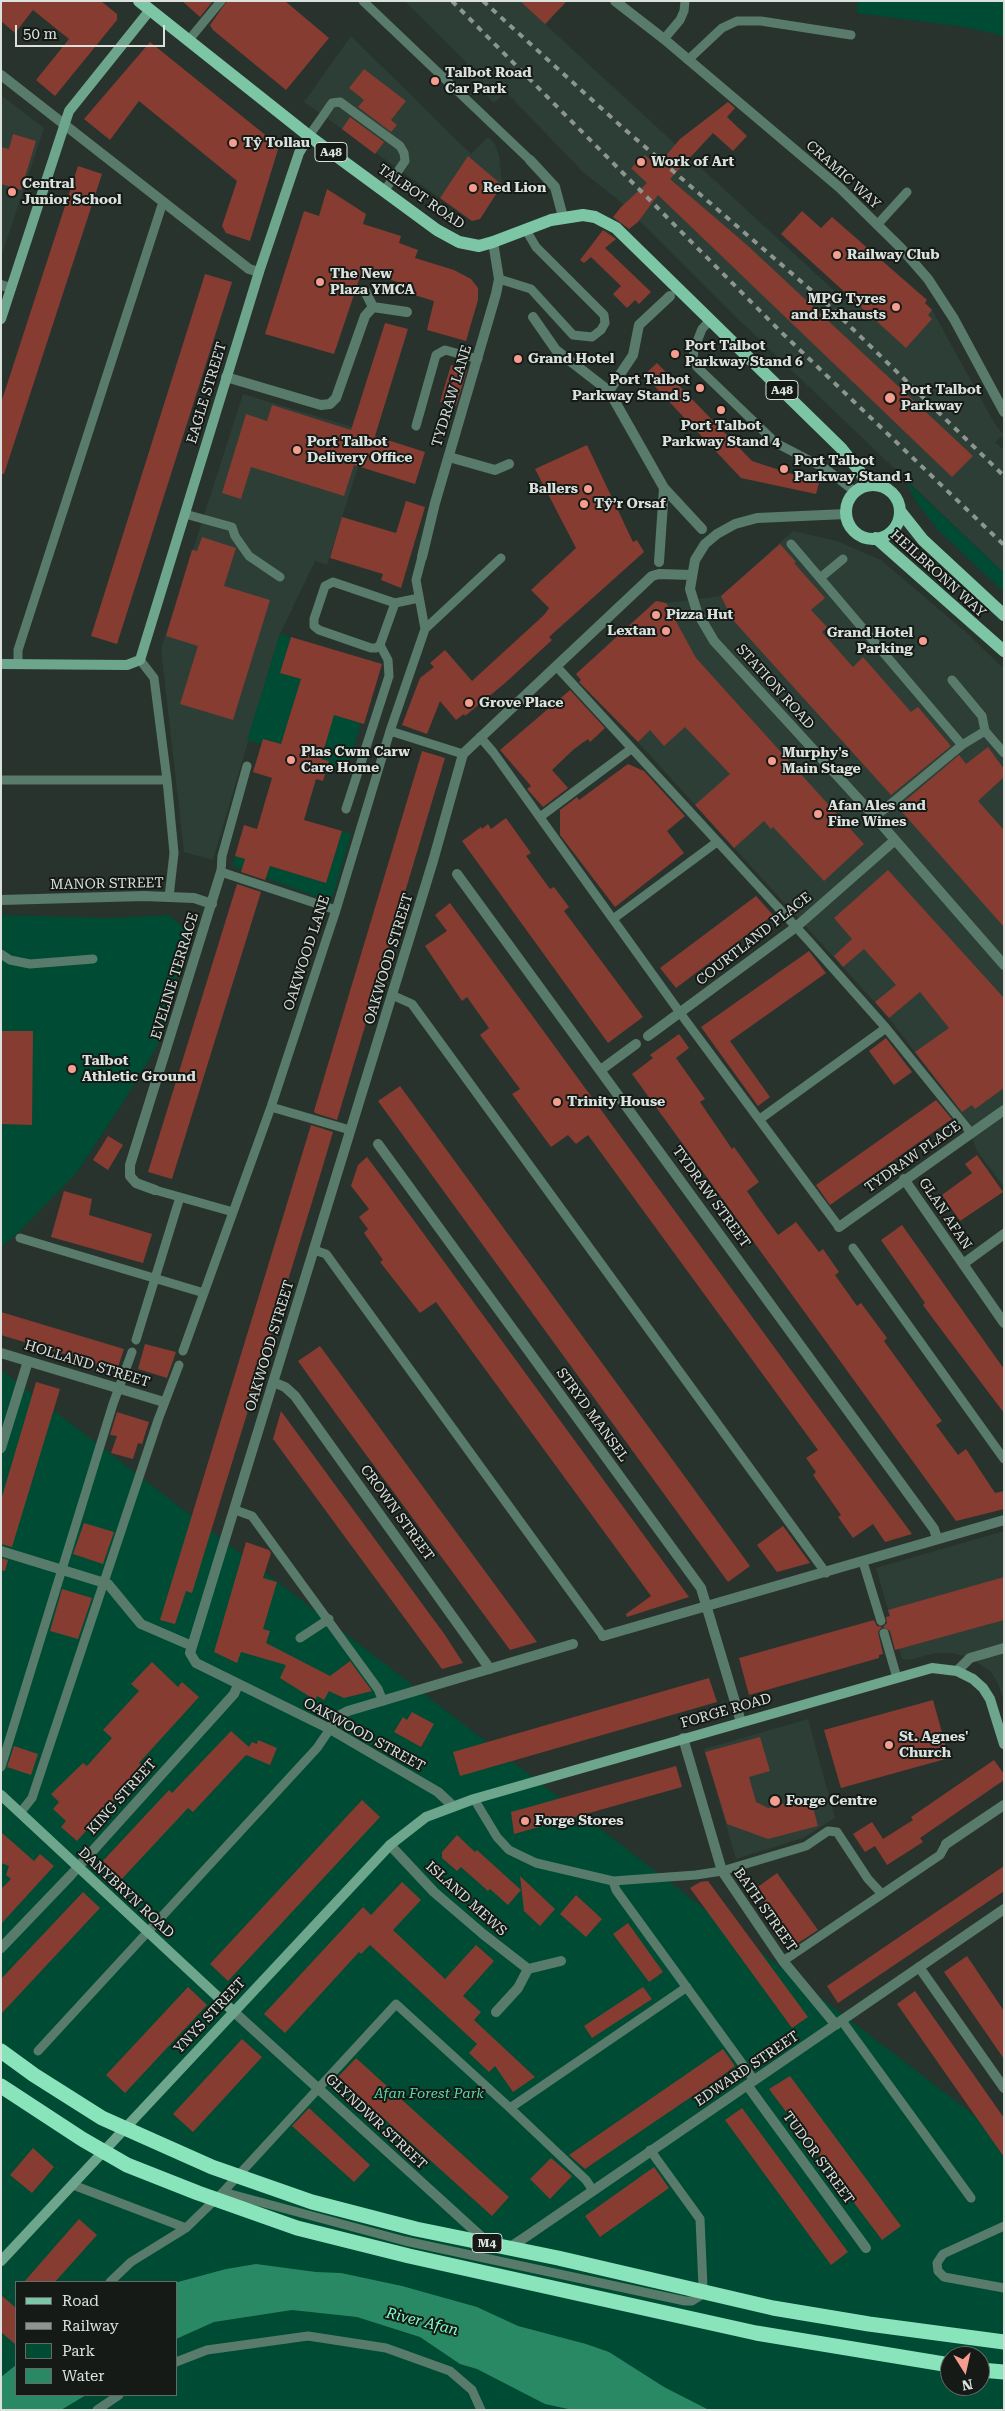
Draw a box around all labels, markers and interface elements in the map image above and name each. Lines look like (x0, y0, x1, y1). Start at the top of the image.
scale bar (18, 15, 168, 47)
text: 50 m (23, 25, 57, 43)
place label: Talbot Road Car Park (445, 65, 532, 98)
marker: Talbot Road Car Park (429, 75, 441, 87)
place label: Tŷ Tollau (243, 135, 310, 151)
marker: Tŷ Tollau (227, 137, 239, 149)
street label: CRAMIC WAY (802, 137, 884, 213)
road number: A48 (315, 142, 347, 162)
place label: Work of Art (651, 154, 734, 170)
marker: Work of Art (635, 156, 647, 168)
street label: TALBOT ROAD (375, 161, 467, 233)
place label: Central Junior School (22, 176, 122, 208)
place label: Red Lion (483, 180, 546, 196)
marker: Red Lion (467, 182, 479, 194)
marker: Central Junior School (6, 186, 18, 198)
place label: Railway Club (847, 247, 940, 263)
marker: Railway Club (831, 249, 843, 261)
place label: The New Plaza YMCA (330, 266, 415, 298)
marker: The New Plaza YMCA (314, 276, 326, 288)
place label: MPG Tyres and Exhausts (791, 291, 886, 324)
marker: MPG Tyres and Exhausts (890, 301, 902, 313)
place label: Port Talbot Parkway Stand 6 (685, 338, 803, 371)
street label: EAGLE STREET (184, 340, 230, 446)
street label: TYDRAW LANE (429, 343, 475, 449)
marker: Port Talbot Parkway Stand 6 (669, 348, 681, 360)
place label: Grand Hotel (528, 351, 614, 367)
marker: Grand Hotel (512, 353, 524, 365)
place label: Port Talbot Parkway Stand 5 (572, 372, 690, 404)
road number: A48 (766, 380, 798, 400)
marker: Port Talbot Parkway Stand 5 (694, 382, 706, 394)
place label: Port Talbot Parkway (901, 382, 982, 414)
marker: Port Talbot Parkway (883, 391, 897, 405)
marker: Port Talbot Parkway Stand 4 (715, 404, 727, 416)
place label: Port Talbot Parkway Stand 4 (662, 418, 780, 451)
place label: Port Talbot Delivery Office (307, 434, 413, 467)
marker: Port Talbot Delivery Office (291, 444, 303, 456)
place label: Port Talbot Parkway Stand 1 (794, 453, 912, 486)
marker: Port Talbot Parkway Stand 1 (778, 463, 790, 475)
place label: Ballers (529, 481, 578, 497)
marker: Ballers (582, 483, 594, 495)
place label: Tŷ’r Orsaf (594, 496, 666, 512)
marker: Tŷ’r Orsaf (578, 498, 590, 510)
street label: HEILBRONN WAY (887, 527, 989, 621)
place label: Pizza Hut (666, 607, 733, 623)
marker: Pizza Hut (650, 609, 662, 621)
place label: Lextan (607, 623, 656, 639)
marker: Lextan (660, 625, 672, 637)
place label: Grand Hotel Parking (827, 625, 913, 658)
marker: Grand Hotel Parking (917, 635, 929, 647)
street label: STATION ROAD (733, 641, 817, 733)
place label: Grove Place (479, 695, 563, 711)
marker: Grove Place (463, 697, 475, 709)
place label: Plas Cwm Carw Care Home (301, 744, 410, 776)
place label: Murphy's Main Stage (782, 745, 861, 778)
marker: Plas Cwm Carw Care Home (285, 754, 297, 766)
marker: Murphy's Main Stage (766, 755, 778, 767)
place label: Afan Ales and Fine Wines (828, 798, 926, 830)
marker: Afan Ales and Fine Wines (812, 808, 824, 820)
street label: MANOR STREET (50, 875, 164, 893)
street label: COURTLAND PLACE (693, 889, 815, 989)
street label: OAKWOOD STREET (361, 891, 417, 1027)
street label: OAKWOOD LANE (280, 893, 334, 1013)
street label: EVELINE TERRACE (148, 911, 202, 1041)
place label: Talbot Athletic Ground (82, 1053, 196, 1086)
marker: Talbot Athletic Ground (66, 1063, 78, 1075)
place label: Trinity House (567, 1094, 665, 1110)
marker: Trinity House (551, 1096, 563, 1108)
street label: TYDRAW PLACE (862, 1118, 964, 1196)
street label: TYDRAW STREET (668, 1143, 754, 1251)
street label: GLAN AFAN (915, 1175, 975, 1253)
street label: OAKWOOD STREET (242, 1278, 298, 1414)
street label: HOLLAND STREET (22, 1337, 152, 1391)
street label: STRYD MANSEL (552, 1365, 632, 1465)
street label: CROWN STREET (357, 1462, 437, 1564)
street label: FORGE ROAD (679, 1690, 773, 1732)
street label: OAKWOOD STREET (300, 1695, 428, 1775)
place label: St. Agnes' Church (899, 1729, 968, 1761)
marker: St. Agnes' Church (883, 1739, 895, 1751)
street label: KING STREET (84, 1756, 160, 1838)
place label: Forge Centre (786, 1793, 877, 1809)
marker: Forge Centre (768, 1794, 782, 1808)
place label: Forge Stores (535, 1813, 623, 1829)
marker: Forge Stores (519, 1815, 531, 1827)
street label: DANYBRYN ROAD (75, 1844, 177, 1942)
street label: ISLAND MEWS (422, 1858, 510, 1940)
street label: BATH STREET (730, 1865, 800, 1955)
street label: YNYS STREET (171, 1975, 249, 2057)
street label: EDWARD STREET (692, 2028, 802, 2110)
street label: GLYNDWR STREET (322, 2071, 430, 2173)
park label: Afan Forest Park (374, 2086, 484, 2102)
street label: TUDOR STREET (779, 2108, 857, 2208)
road number: M4 (472, 2234, 502, 2252)
legend (15, 2281, 178, 2396)
text: Road (62, 2292, 99, 2310)
water label: River Afan (384, 2304, 460, 2340)
text: Railway (62, 2317, 119, 2335)
text: Park (62, 2342, 95, 2360)
north arrow (940, 2346, 990, 2396)
text: Water (62, 2367, 104, 2385)
text: N (961, 2376, 974, 2394)

